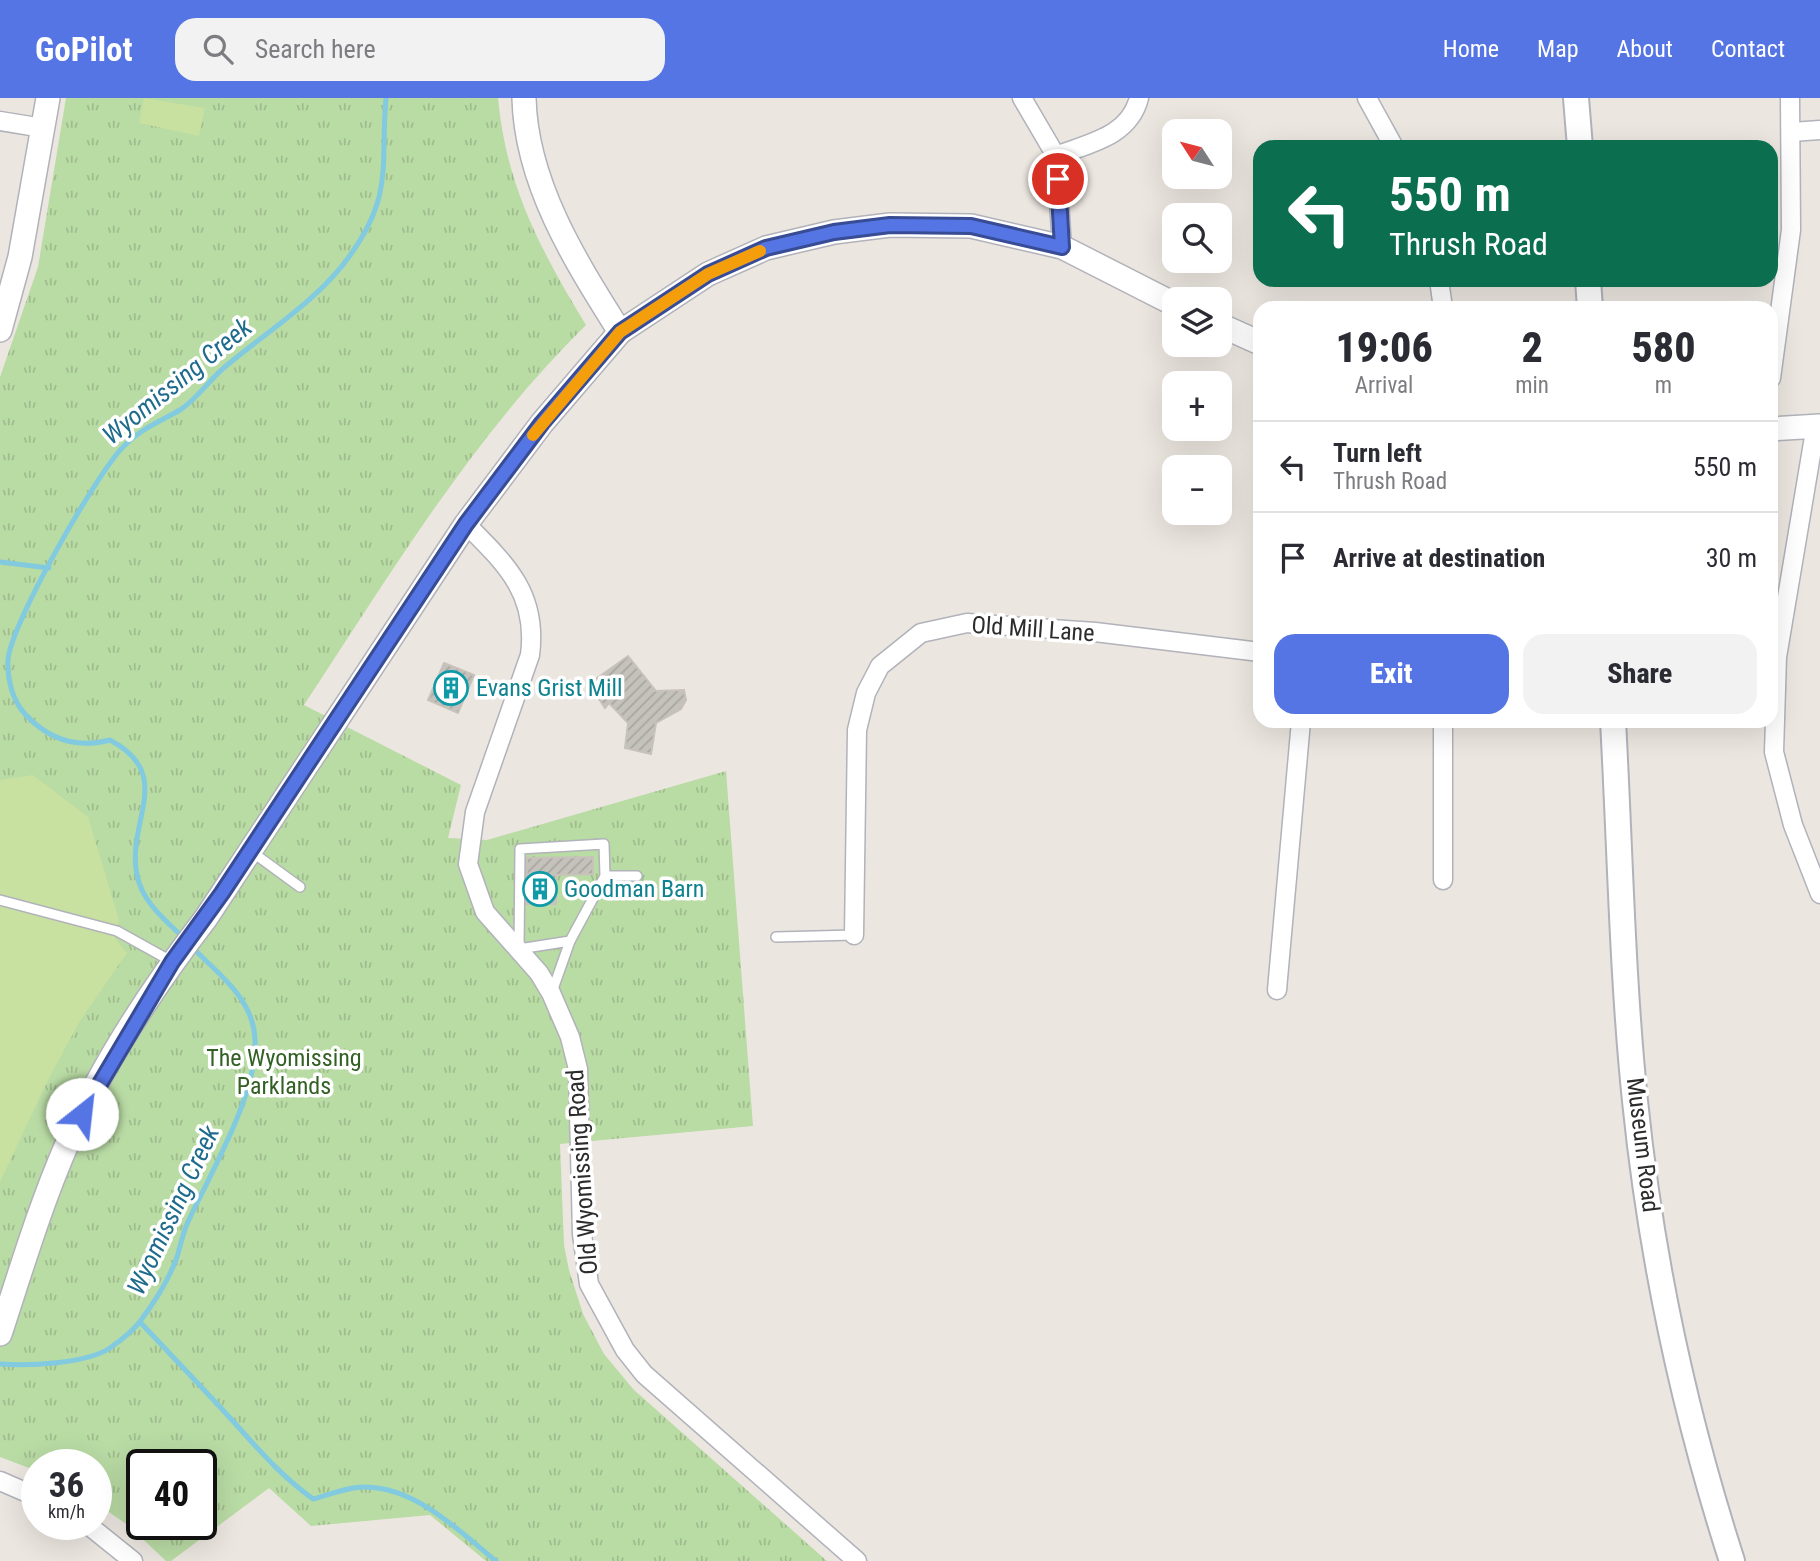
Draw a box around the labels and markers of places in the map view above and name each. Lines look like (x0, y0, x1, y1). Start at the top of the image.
pin (1028, 149, 1088, 209)
building icon: Evans Grist Mill (432, 669, 470, 707)
place label: Evans Grist Mill (476, 674, 623, 702)
building icon: Goodman Barn (521, 870, 559, 908)
place label: Goodman Barn (564, 875, 704, 903)

